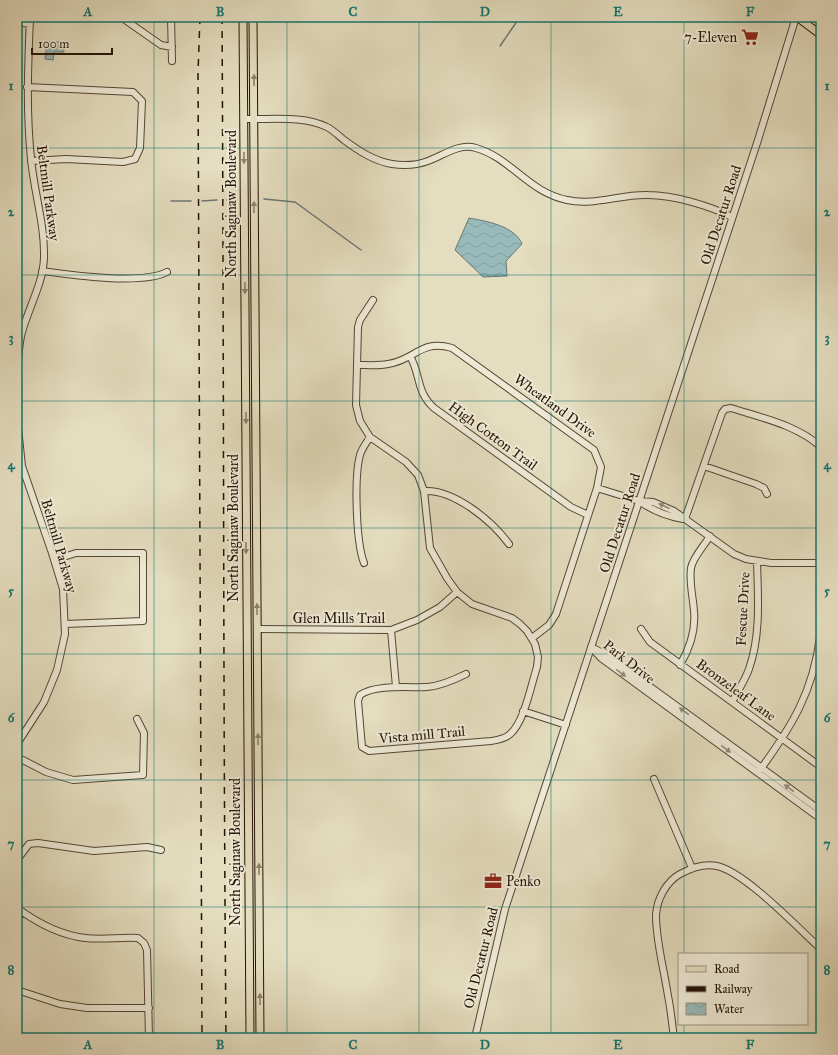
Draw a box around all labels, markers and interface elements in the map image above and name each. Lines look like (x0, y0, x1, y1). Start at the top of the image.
text: A (83, 4, 93, 20)
text: B (216, 4, 225, 20)
text: C (349, 4, 358, 20)
text: D (480, 4, 490, 20)
text: E (613, 4, 623, 20)
text: F (746, 4, 755, 20)
supermarket icon: 7-Eleven (740, 27, 760, 47)
place label: 7-Eleven (684, 29, 737, 46)
scale bar (32, 30, 112, 56)
text: 100 m (38, 37, 69, 51)
one-way arrow (251, 73, 257, 86)
text: 1 (8, 78, 14, 94)
text: 1 (824, 78, 830, 94)
street label: North Saginaw Boulevard (223, 130, 240, 278)
street label: Beltmill Parkway (33, 144, 63, 243)
one-way arrow (241, 152, 247, 165)
street label: Old Decatur Road (697, 163, 745, 267)
one-way arrow (251, 200, 257, 213)
text: 2 (8, 204, 15, 220)
text: 2 (824, 204, 831, 220)
one-way arrow (242, 282, 248, 295)
text: 3 (8, 330, 14, 346)
text: 3 (824, 330, 830, 346)
street label: Wheatland Drive (511, 370, 600, 442)
street label: High Cotton Trail (445, 398, 541, 474)
one-way arrow (243, 412, 249, 425)
street label: North Saginaw Boulevard (225, 454, 242, 602)
text: 4 (7, 457, 15, 473)
text: 4 (823, 457, 831, 473)
street label: Old Decatur Road (596, 471, 644, 575)
street label: Beltmill Parkway (37, 497, 81, 595)
one-way arrow (657, 503, 669, 509)
one-way arrow (243, 542, 250, 554)
street label: Fescue Drive (733, 571, 753, 647)
text: 5 (8, 583, 15, 599)
text: 5 (824, 583, 831, 599)
one-way arrow (254, 602, 260, 615)
street label: Glen Mills Trail (293, 610, 385, 627)
street label: Park Drive (600, 637, 658, 687)
street label: Bronzeleaf Lane (693, 655, 779, 725)
one-way arrow (615, 669, 626, 677)
one-way arrow (679, 707, 690, 715)
text: 6 (8, 710, 16, 726)
text: 6 (824, 710, 832, 726)
street label: Vista mill Trail (377, 723, 466, 747)
one-way arrow (255, 732, 261, 745)
one-way arrow (721, 745, 731, 753)
street label: North Saginaw Boulevard (227, 778, 244, 926)
one-way arrow (784, 784, 795, 792)
text: 7 (8, 836, 15, 852)
text: 7 (824, 836, 831, 852)
one-way arrow (256, 862, 262, 875)
office icon: Penko (483, 871, 503, 891)
place label: Penko (506, 873, 541, 890)
street label: Old Decatur Road (460, 906, 502, 1010)
legend (678, 953, 808, 1025)
text: 8 (8, 962, 15, 978)
text: Road (714, 962, 740, 976)
text: 8 (824, 962, 831, 978)
text: Railway (714, 982, 753, 996)
one-way arrow (257, 992, 263, 1005)
text: Water (714, 1002, 744, 1016)
text: A (83, 1037, 93, 1053)
text: B (216, 1037, 225, 1053)
text: C (349, 1037, 358, 1053)
text: D (480, 1037, 490, 1053)
text: E (613, 1037, 623, 1053)
text: F (746, 1037, 755, 1053)

